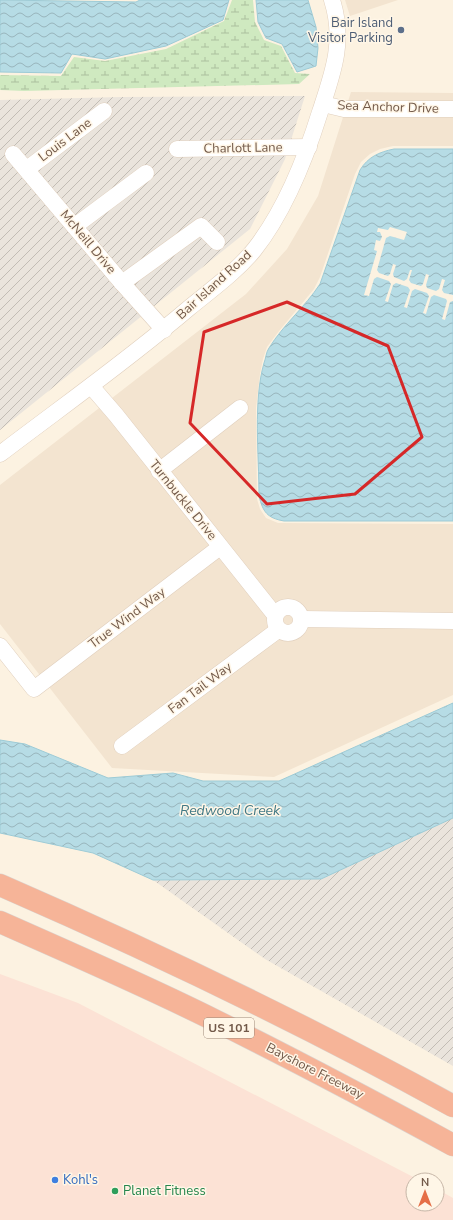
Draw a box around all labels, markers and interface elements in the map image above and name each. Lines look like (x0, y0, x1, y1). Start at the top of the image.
place label: Bair Island Visitor Parking (307, 14, 393, 47)
marker: Bair Island Visitor Parking (396, 25, 406, 35)
street label: Sea Anchor Drive (337, 96, 439, 118)
street label: Louis Lane (35, 114, 95, 166)
street label: Charlott Lane (203, 138, 283, 158)
street label: McNeill Drive (56, 206, 120, 278)
street label: Bair Island Road (172, 246, 256, 324)
street label: Turnbuckle Drive (145, 456, 221, 544)
street label: True Wind Way (85, 583, 169, 653)
street label: Fan Tail Way (164, 658, 236, 718)
water label: Redwood Creek (180, 801, 281, 820)
road number: US 101 (204, 1018, 254, 1038)
street label: Bayshore Freeway (263, 1039, 367, 1104)
place label: Kohl's (63, 1171, 98, 1189)
north arrow (405, 1172, 445, 1212)
marker: Kohl's (50, 1175, 60, 1185)
text: N (421, 1175, 429, 1190)
place label: Planet Fitness (123, 1182, 206, 1200)
marker: Planet Fitness (110, 1186, 120, 1196)

